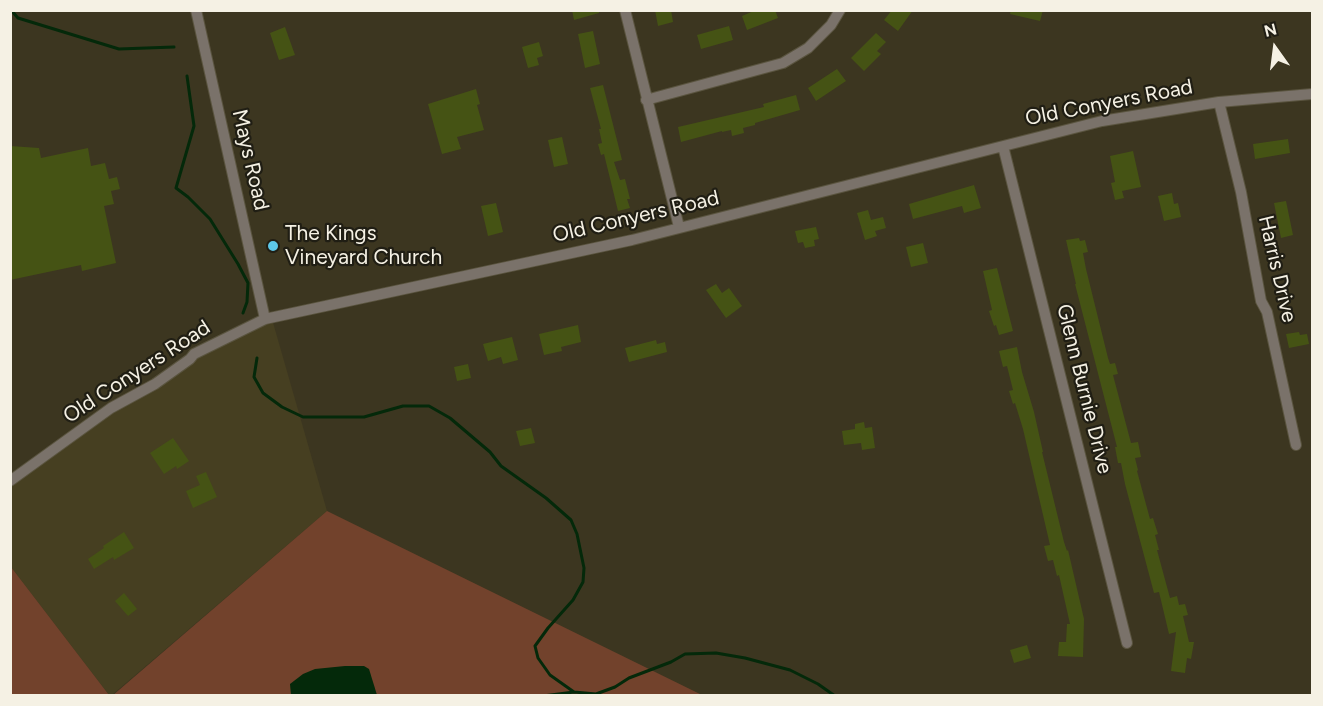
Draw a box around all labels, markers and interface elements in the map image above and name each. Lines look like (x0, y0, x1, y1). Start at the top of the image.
north arrow (1245, 18, 1305, 78)
text: N (1262, 19, 1279, 41)
street label: Old Conyers Road (1023, 74, 1195, 132)
street label: Mays Road (226, 107, 274, 213)
street label: Old Conyers Road (550, 186, 722, 248)
street label: Harris Drive (1252, 213, 1302, 325)
place label: The Kings Vineyard Church (285, 221, 442, 271)
marker: The Kings Vineyard Church (266, 239, 280, 253)
street label: Glenn Burnie Drive (1051, 301, 1117, 477)
street label: Old Conyers Road (59, 315, 215, 429)

